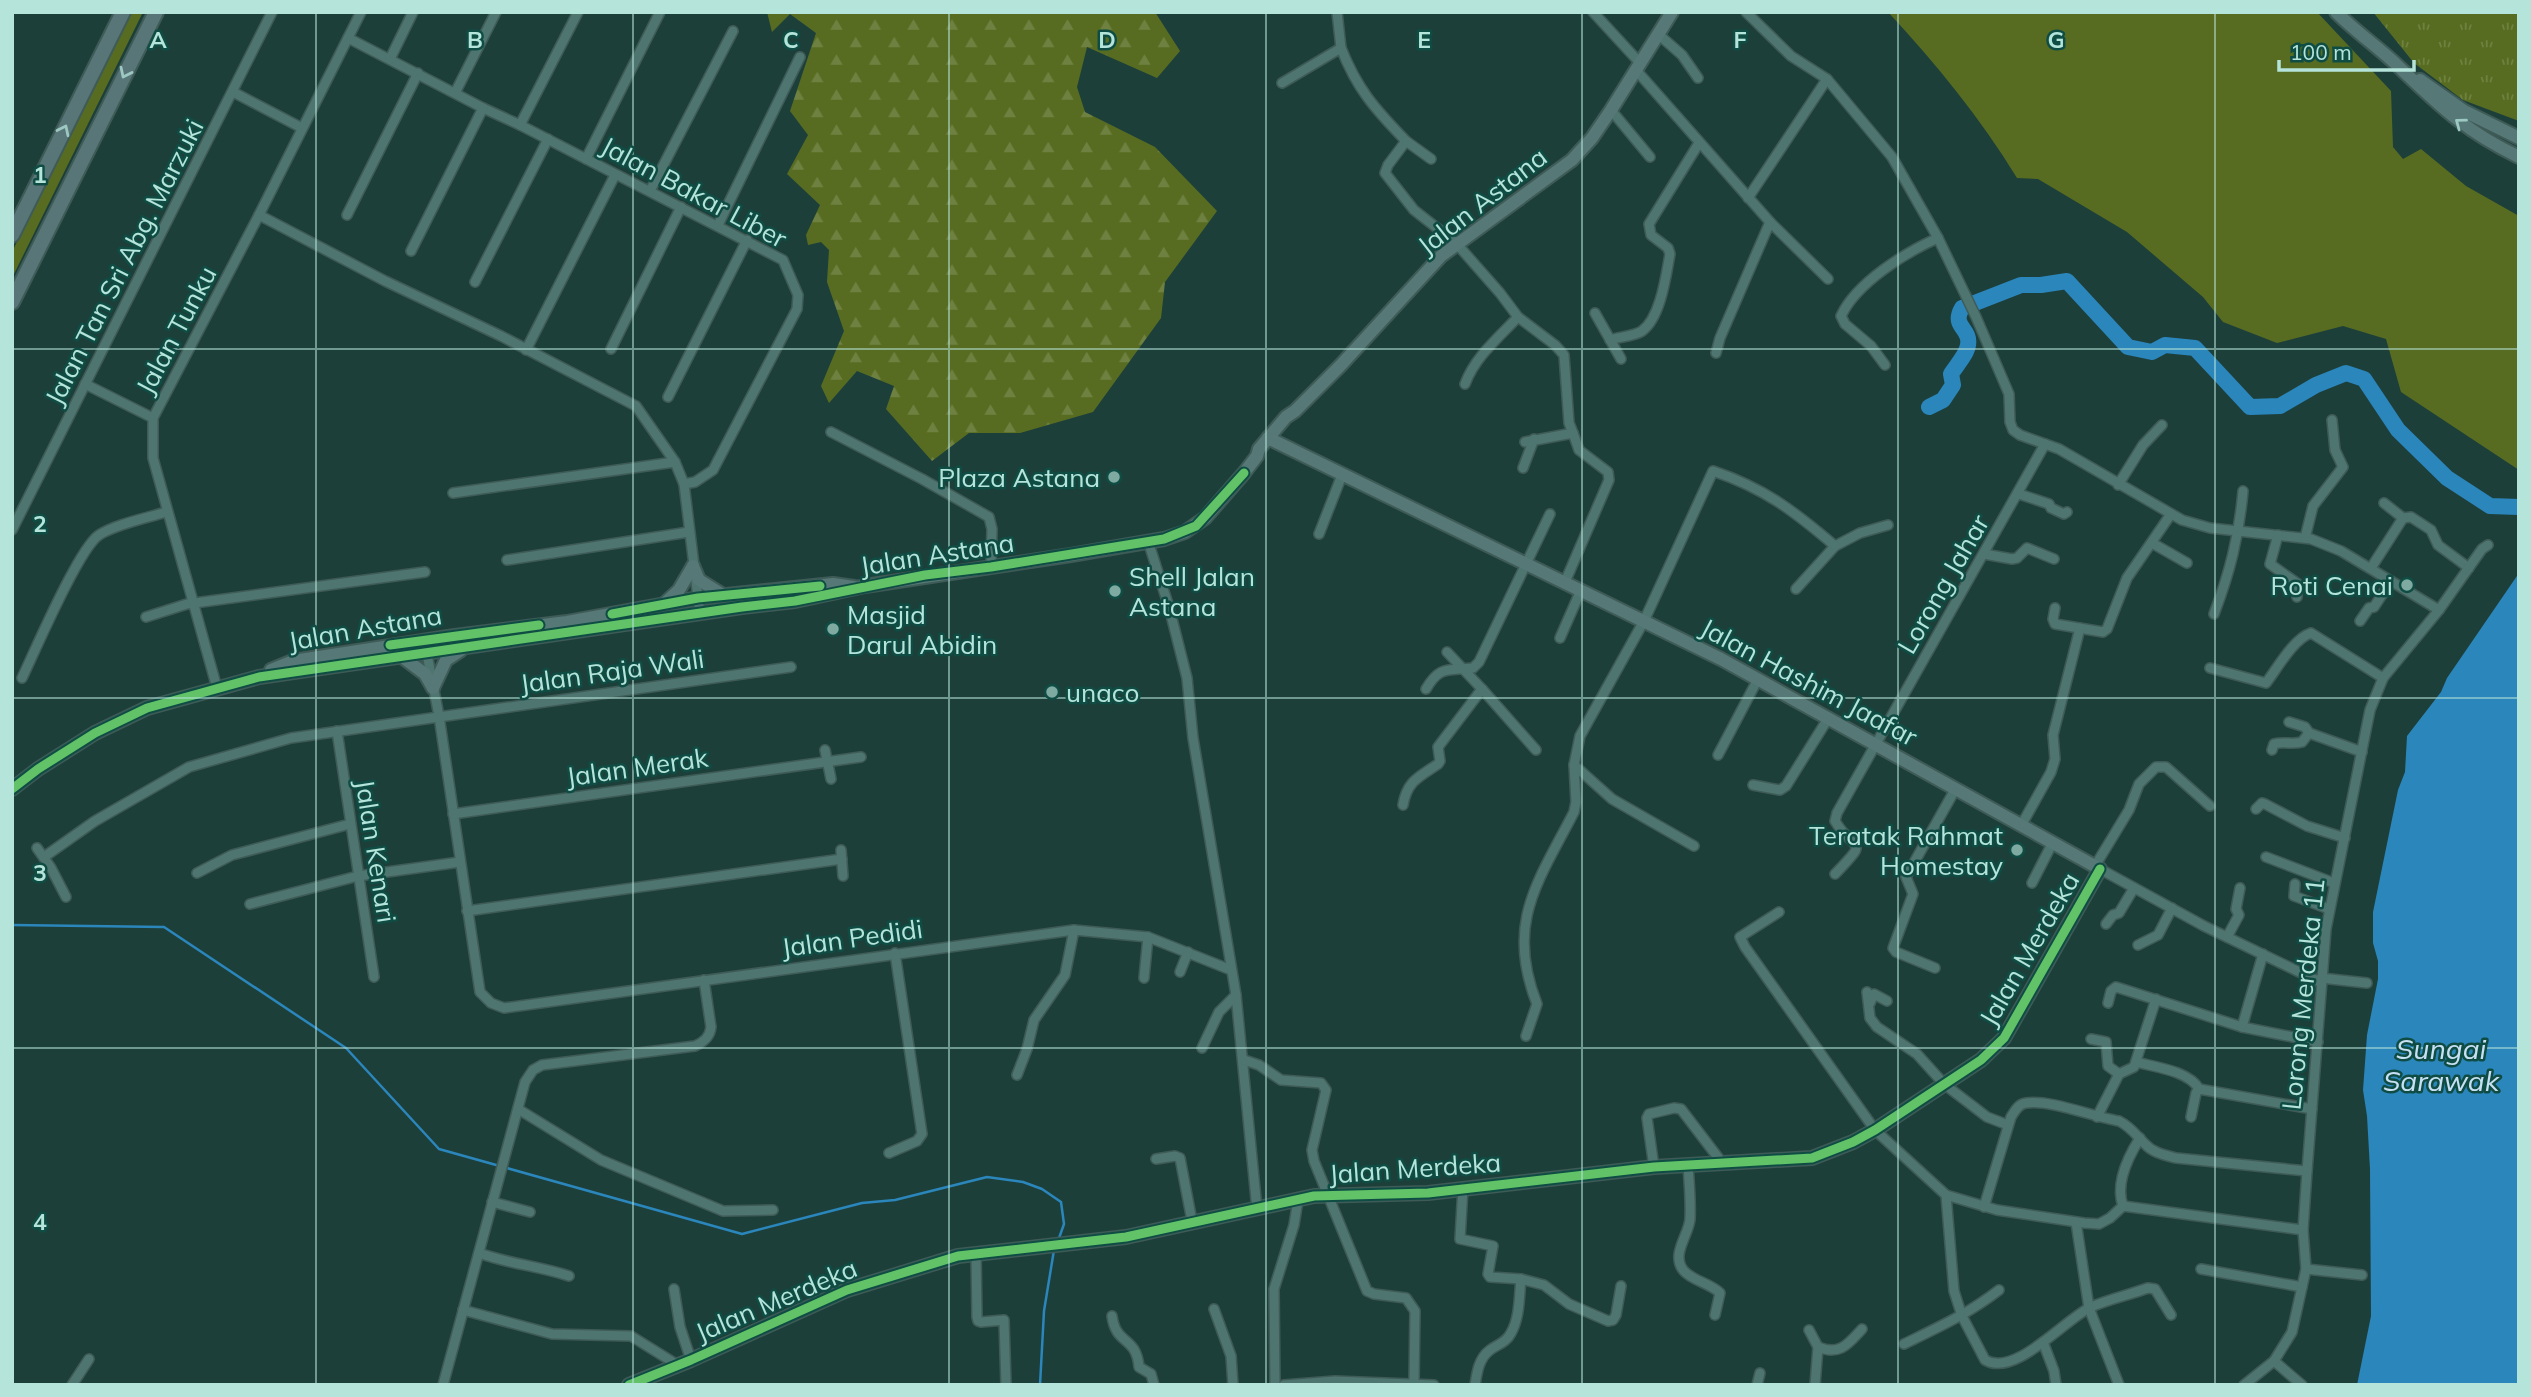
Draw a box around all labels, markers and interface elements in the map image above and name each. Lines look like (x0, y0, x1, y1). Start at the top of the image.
text: A (149, 25, 167, 54)
text: B (467, 25, 483, 54)
text: C (783, 25, 799, 54)
text: D (1098, 25, 1116, 54)
text: E (1417, 25, 1431, 54)
text: F (1733, 25, 1747, 54)
text: G (2047, 25, 2065, 54)
scale bar (2279, 28, 2414, 72)
text: 100 m (2290, 39, 2352, 65)
one-way arrow (120, 66, 134, 78)
street label: Jalan Tan Sri Abg. Marzuki (37, 114, 211, 410)
one-way arrow (2455, 119, 2468, 131)
one-way arrow (56, 125, 70, 137)
street label: Jalan Bakar Liber (595, 129, 793, 255)
street label: Jalan Astana (1411, 140, 1553, 262)
text: 1 (33, 160, 47, 189)
street label: Jalan Tunku (128, 260, 224, 400)
place label: Plaza Astana (938, 461, 1100, 494)
marker: Plaza Astana (1106, 469, 1122, 485)
street label: Lorong Jahar (1890, 508, 1996, 659)
text: 2 (33, 509, 47, 538)
street label: Jalan Astana (858, 526, 1016, 582)
place label: Shell Jalan Astana (1129, 560, 1255, 623)
place label: Roti Cenai (2270, 569, 2393, 602)
marker: Roti Cenai (2399, 577, 2415, 593)
marker: Shell Jalan Astana (1107, 583, 1123, 599)
street label: Jalan Astana (286, 598, 444, 658)
place label: Masjid Darul Abidin (847, 598, 997, 661)
street label: Jalan Hashim Jaafar (1695, 611, 1924, 753)
marker: Masjid Darul Abidin (825, 621, 841, 637)
street label: Jalan Raja Wali (518, 642, 706, 700)
place label: unaco (1066, 676, 1139, 709)
marker: unaco (1044, 684, 1060, 700)
street label: Jalan Merak (564, 741, 711, 793)
street label: Jalan Kenari (348, 777, 404, 925)
place label: Teratak Rahmat Homestay (1809, 819, 2003, 882)
marker: Teratak Rahmat Homestay (2009, 842, 2025, 858)
text: 3 (33, 858, 47, 887)
street label: Jalan Merdeka (1972, 866, 2086, 1032)
street label: Lorong Merdeka 11 (2274, 876, 2332, 1112)
street label: Jalan Pedidi (779, 912, 925, 964)
water label: Sungai Sarawak (2383, 1031, 2501, 1098)
street label: Jalan Merdeka (1328, 1146, 1502, 1190)
text: 4 (33, 1207, 47, 1236)
street label: Jalan Merdeka (690, 1251, 862, 1349)

